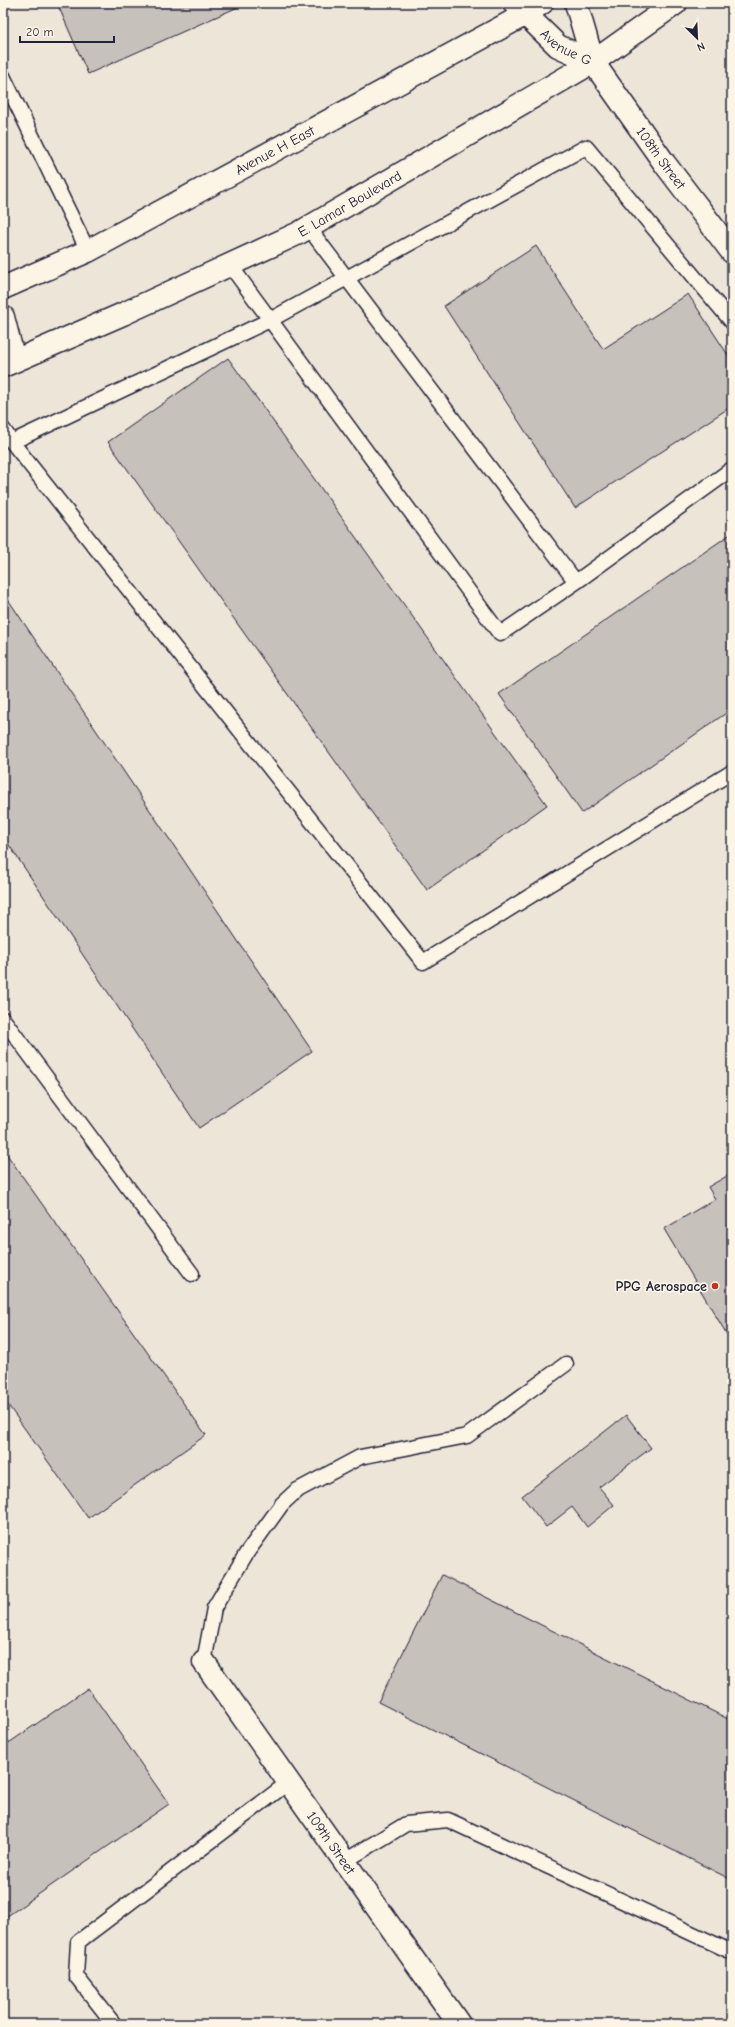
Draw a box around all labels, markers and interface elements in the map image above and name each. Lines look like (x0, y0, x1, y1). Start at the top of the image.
scale bar (20, 18, 114, 44)
north arrow (677, 18, 717, 58)
text: 20 m (26, 25, 54, 39)
street label: Avenue G (537, 25, 594, 69)
text: N (695, 39, 707, 54)
street label: Avenue H East (232, 121, 318, 178)
street label: 108th Street (633, 124, 690, 193)
street label: E. Lamar Boulevard (295, 167, 404, 240)
place label: PPG Aerospace (616, 1278, 707, 1295)
marker: PPG Aerospace (710, 1281, 720, 1291)
street label: 109th Street (303, 1808, 360, 1878)

